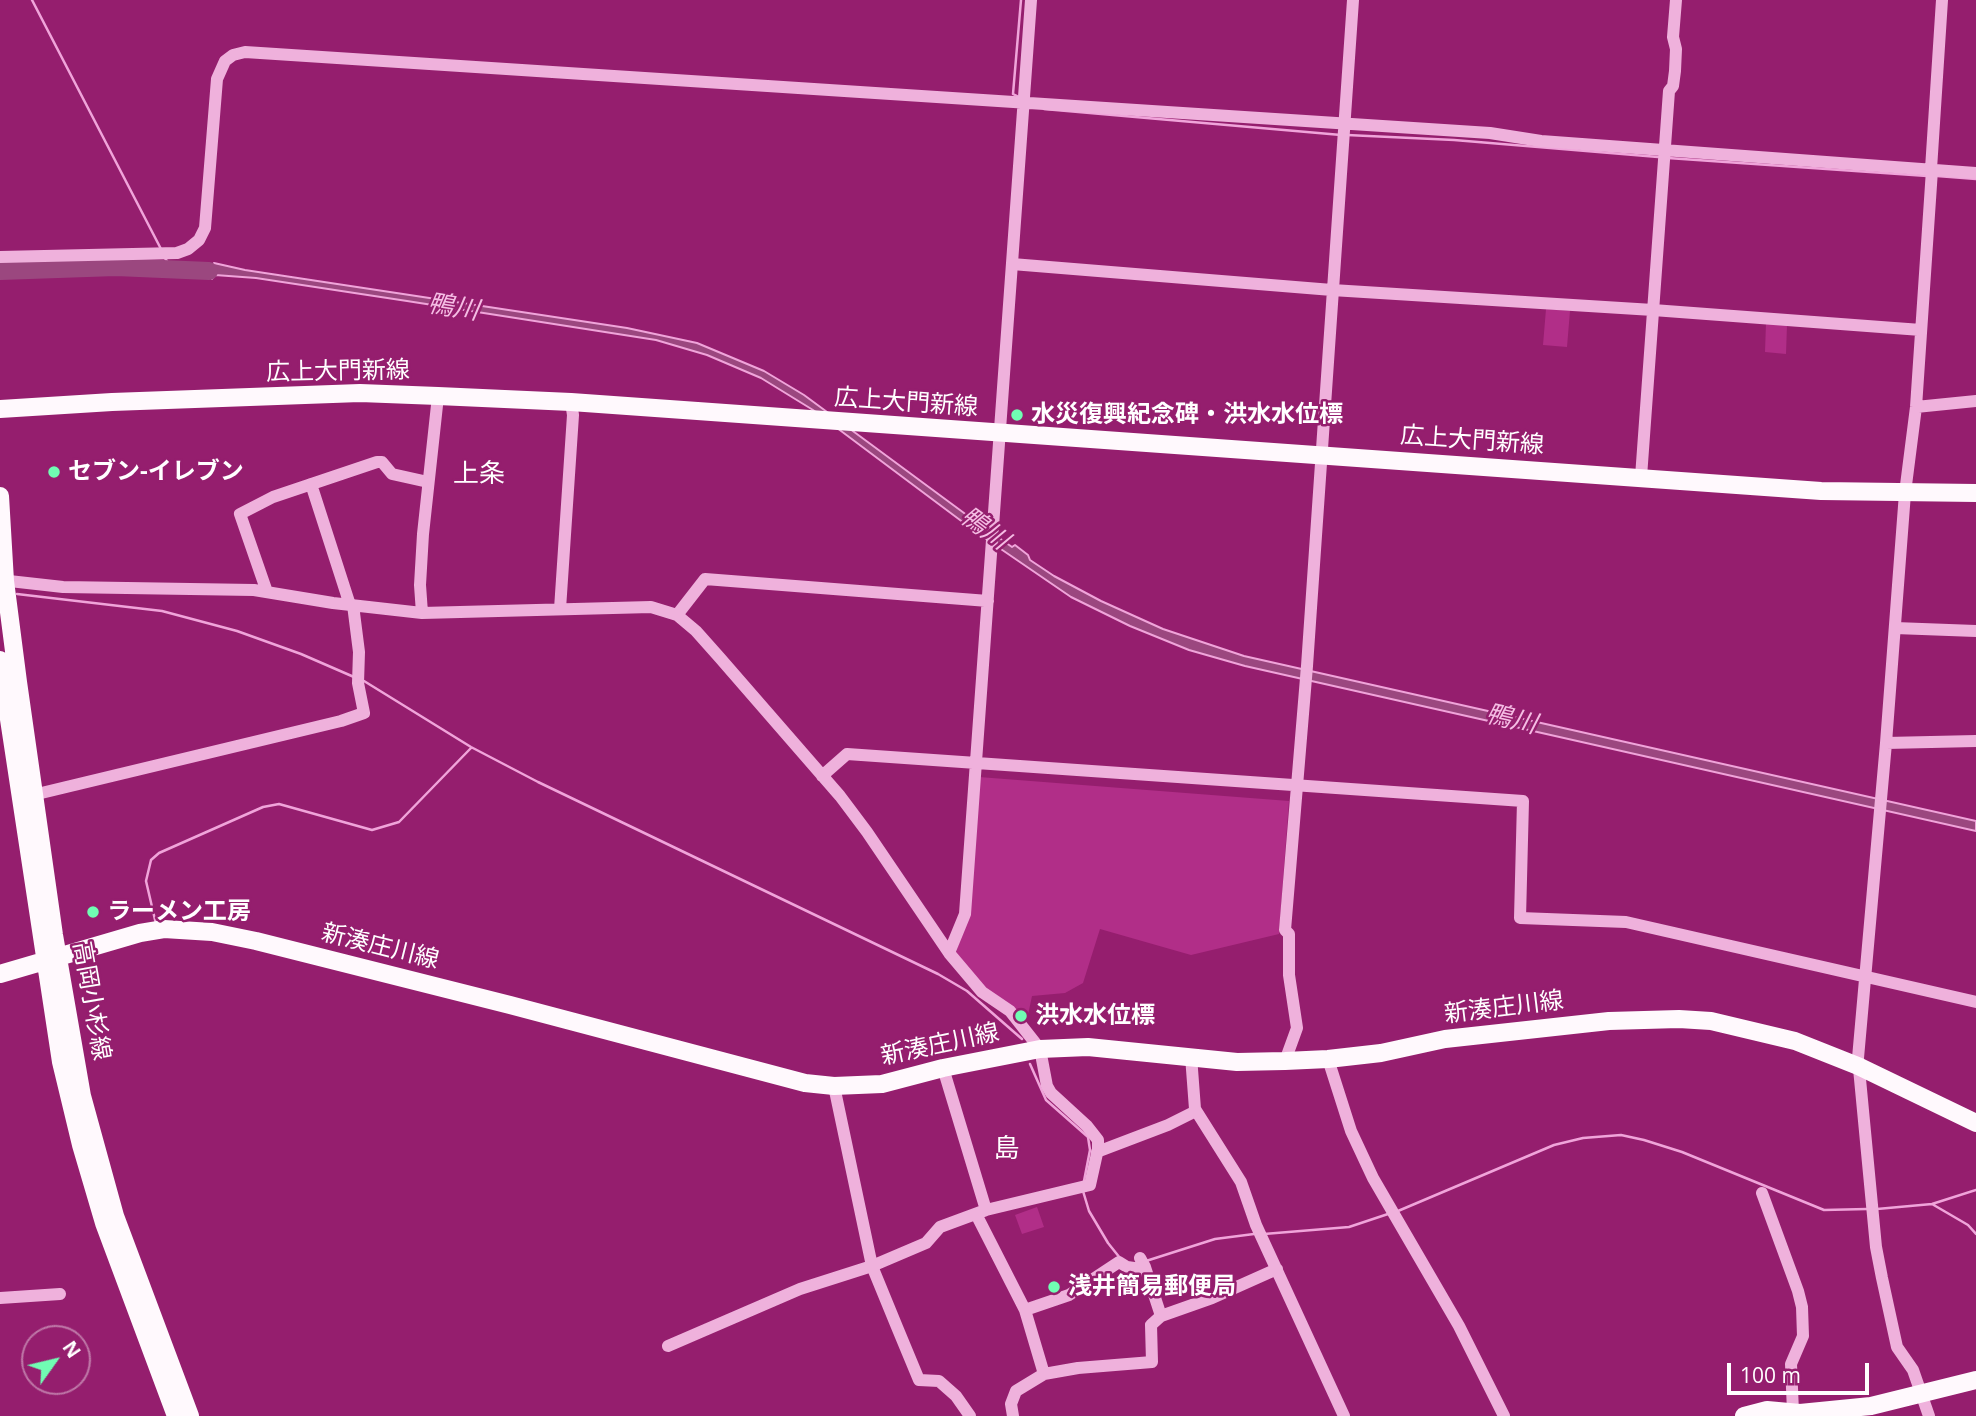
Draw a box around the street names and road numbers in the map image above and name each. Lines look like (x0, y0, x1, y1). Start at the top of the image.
street label: 広上大門新線 (266, 356, 410, 388)
street label: 広上大門新線 (833, 384, 979, 422)
street label: 広上大門新線 (1399, 422, 1545, 460)
street label: 新湊庄川線 (318, 919, 442, 975)
street label: 高岡小杉線 (66, 939, 116, 1063)
street label: 新湊庄川線 (1443, 986, 1565, 1030)
street label: 新湊庄川線 (878, 1018, 1002, 1072)

